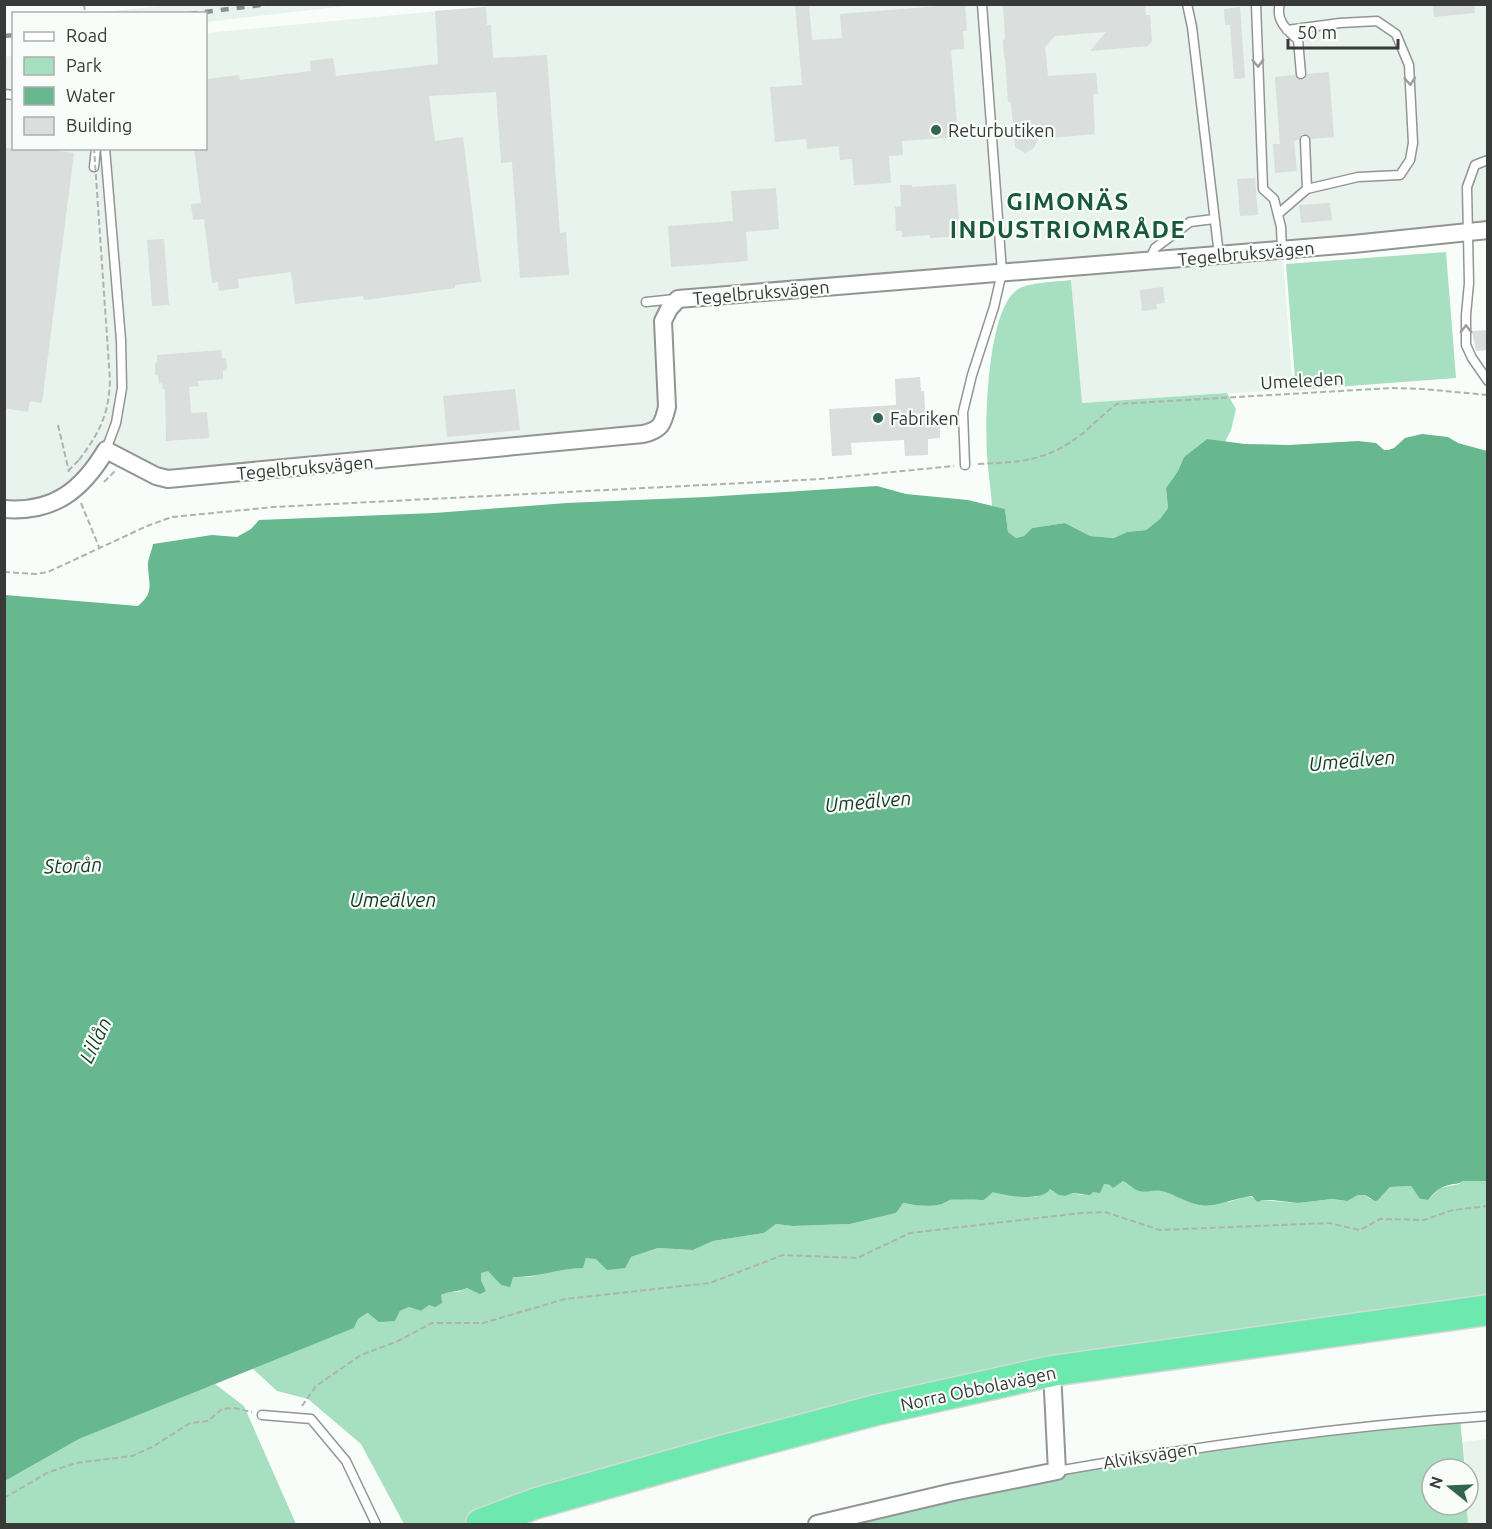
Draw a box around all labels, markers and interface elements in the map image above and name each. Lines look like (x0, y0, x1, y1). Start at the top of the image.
legend (12, 12, 207, 150)
scale bar (1288, 12, 1398, 50)
text: 50 m (1297, 22, 1337, 42)
text: Road (66, 25, 108, 45)
text: Park (66, 55, 102, 75)
one-way arrow (1252, 58, 1265, 67)
one-way arrow (1403, 77, 1416, 86)
text: Water (66, 85, 116, 105)
text: Building (66, 115, 132, 135)
place label: Returbutiken (948, 120, 1055, 140)
marker: Returbutiken (929, 123, 943, 137)
district label: GIMONÄS INDUSTRIOMRÅDE (950, 188, 1186, 243)
street label: Tegelbruksvägen (1177, 237, 1315, 269)
street label: Tegelbruksvägen (692, 276, 830, 308)
one-way arrow (1460, 324, 1472, 333)
street label: Umeleden (1260, 368, 1344, 392)
place label: Fabriken (890, 408, 959, 428)
marker: Fabriken (871, 411, 885, 425)
street label: Tegelbruksvägen (236, 451, 374, 483)
water label: Umeälven (1308, 745, 1396, 775)
water label: Umeälven (824, 786, 912, 816)
water label: Storån (43, 852, 102, 878)
water label: Umeälven (350, 888, 436, 911)
water label: Lillån (74, 1013, 116, 1067)
street label: Norra Obbolavägen (898, 1362, 1058, 1414)
street label: Alviksvägen (1101, 1438, 1199, 1472)
north arrow (1420, 1457, 1480, 1517)
text: N (1425, 1474, 1446, 1491)

